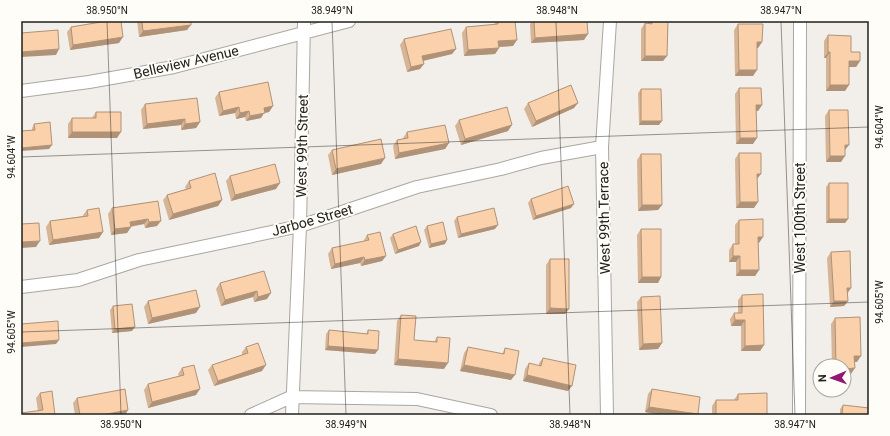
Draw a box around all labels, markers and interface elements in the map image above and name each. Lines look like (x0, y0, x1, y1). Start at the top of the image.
text: 38.950°N (86, 5, 128, 16)
text: 38.949°N (311, 5, 353, 16)
text: 38.948°N (536, 5, 578, 16)
text: 38.947°N (760, 5, 802, 16)
street label: Belleview Avenue (132, 42, 240, 82)
street label: West 99th Street (293, 94, 311, 198)
text: 94.604°W (874, 105, 885, 149)
text: 94.604°W (6, 135, 17, 179)
street label: West 99th Terrace (595, 161, 613, 275)
street label: West 100th Street (792, 162, 808, 274)
street label: Jarboe Street (270, 201, 355, 239)
text: 94.605°W (874, 280, 885, 324)
text: 94.605°W (6, 310, 17, 354)
north arrow (812, 358, 852, 398)
text: N (816, 374, 829, 382)
text: 38.950°N (100, 419, 142, 430)
text: 38.949°N (325, 419, 367, 430)
text: 38.948°N (549, 419, 591, 430)
text: 38.947°N (774, 419, 816, 430)

